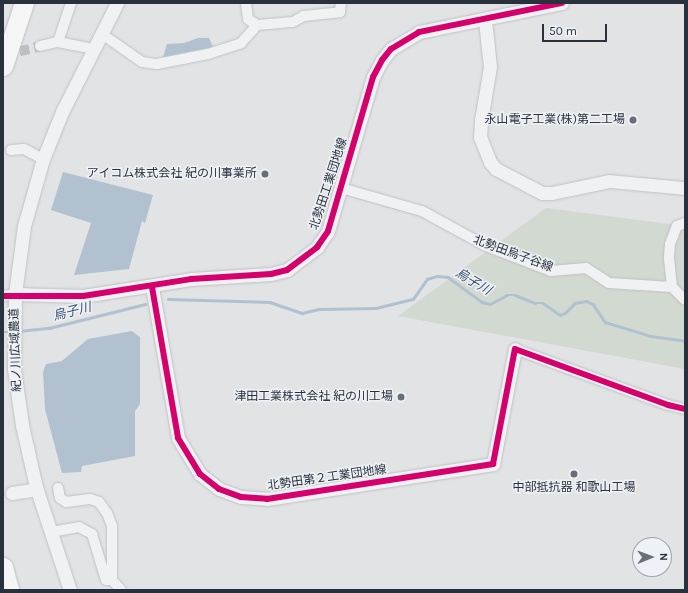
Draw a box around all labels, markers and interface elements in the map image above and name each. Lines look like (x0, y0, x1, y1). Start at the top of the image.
scale bar (544, 16, 609, 42)
text: 50 m (549, 24, 577, 38)
place label: 永山電子工業(株)第二工場 (484, 113, 625, 127)
marker: 永山電子工業(株)第二工場 (628, 115, 638, 125)
street label: 北勢田工業団地線 (307, 136, 351, 232)
place label: アイコム株式会社 紀の川事業所 (86, 167, 257, 181)
marker: アイコム株式会社 紀の川事業所 (260, 169, 270, 179)
street label: 北勢田烏子谷線 (471, 233, 555, 275)
water label: 烏子川 (452, 265, 494, 299)
water label: 烏子川 (51, 300, 93, 324)
street label: 紀ノ川広域農道 (7, 308, 25, 392)
place label: 津田工業株式会社 紀の川工場 (234, 390, 393, 404)
marker: 津田工業株式会社 紀の川工場 (396, 392, 406, 402)
street label: 北勢田第２工業団地線 (267, 463, 387, 493)
marker: 中部抵抗器 和歌山工場 (569, 469, 579, 479)
place label: 中部抵抗器 和歌山工場 (513, 481, 635, 495)
north arrow (632, 537, 672, 577)
text: N (657, 553, 670, 561)

